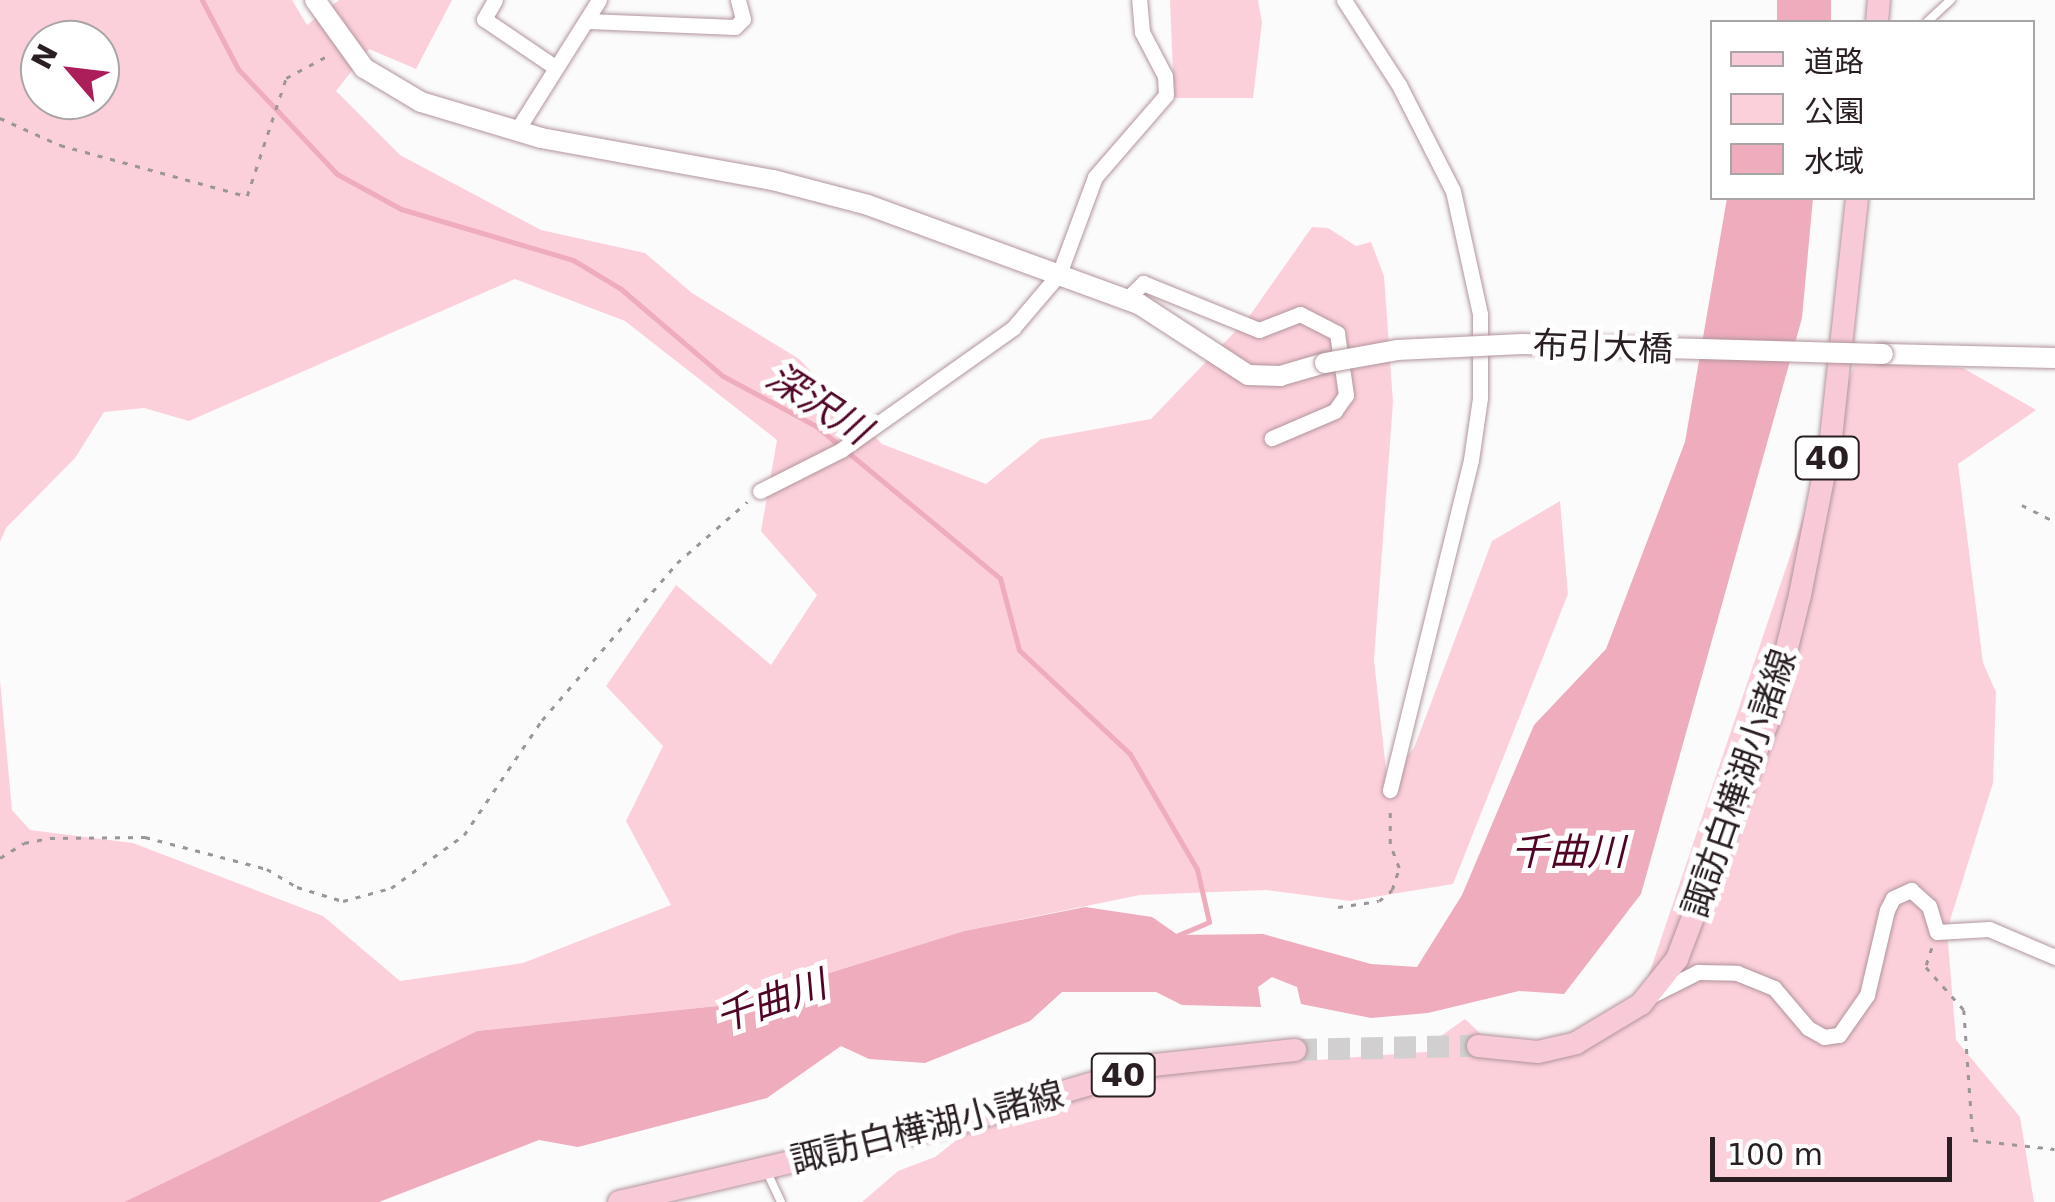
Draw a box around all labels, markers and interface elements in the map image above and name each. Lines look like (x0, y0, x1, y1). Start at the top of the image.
north arrow (20, 20, 120, 120)
legend (1710, 20, 2035, 200)
text: N (25, 39, 65, 75)
text: 道路 (1804, 44, 1864, 79)
text: 公園 (1804, 94, 1864, 129)
text: 水域 (1804, 144, 1864, 179)
street label: 布引大橋 (1532, 324, 1674, 370)
water label: 深沢川 (758, 354, 878, 454)
road number: 40 (1794, 431, 1860, 485)
street label: 諏訪白樺湖小諸線 (1674, 644, 1804, 922)
water label: 千曲川 (1511, 830, 1625, 876)
water label: 千曲川 (710, 962, 832, 1042)
road number: 40 (1090, 1048, 1156, 1102)
street label: 諏訪白樺湖小諸線 (786, 1073, 1068, 1181)
scale bar (1715, 1117, 1958, 1179)
text: 100 m (1727, 1137, 1823, 1172)

